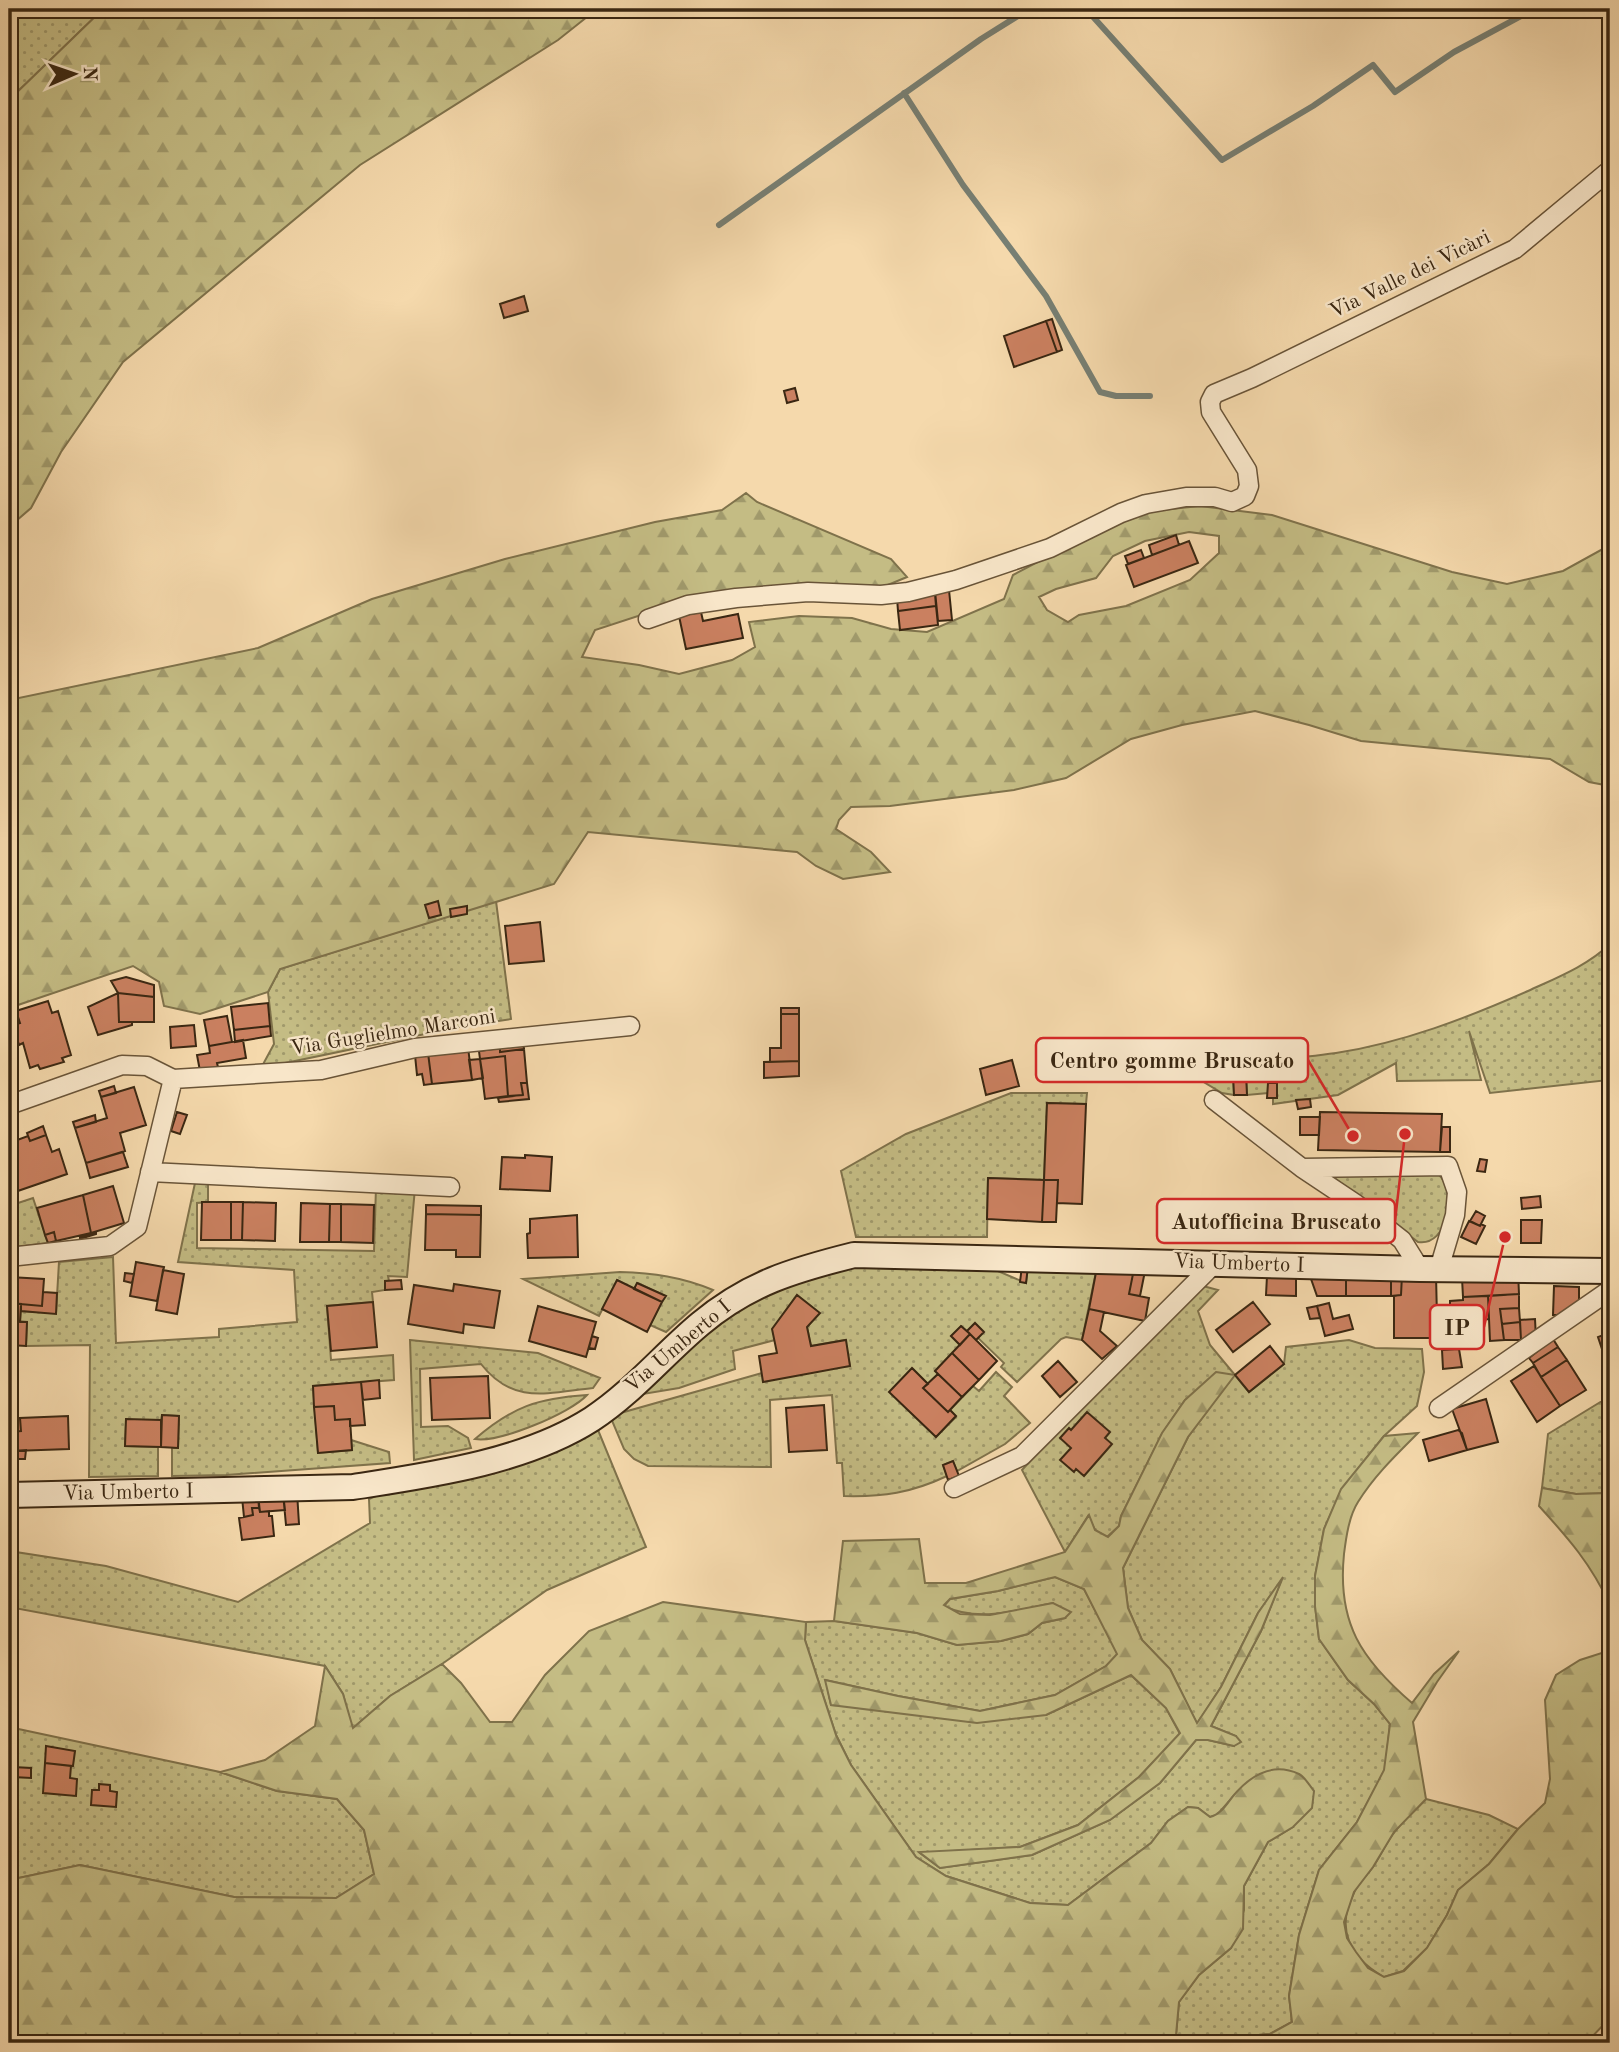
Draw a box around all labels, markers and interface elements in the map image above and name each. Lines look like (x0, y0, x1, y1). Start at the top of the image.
north arrow (38, 38, 108, 108)
text: N (79, 66, 98, 82)
street label: Via Valle dei Vicàri (1326, 227, 1494, 323)
street label: Via Guglielmo Marconi (289, 1006, 497, 1060)
callout: Centro gomme Bruscato (1036, 1038, 1308, 1082)
text: Centro gomme Bruscato (1050, 1050, 1294, 1073)
callout: Autofficina Bruscato (1157, 1199, 1395, 1243)
text: Autofficina Bruscato (1171, 1211, 1381, 1234)
street label: Via Umberto I (1173, 1251, 1305, 1277)
street label: Via Umberto I (621, 1297, 735, 1397)
callout: IP (1430, 1305, 1484, 1349)
text: IP (1444, 1317, 1470, 1340)
street label: Via Umberto I (62, 1481, 194, 1505)

